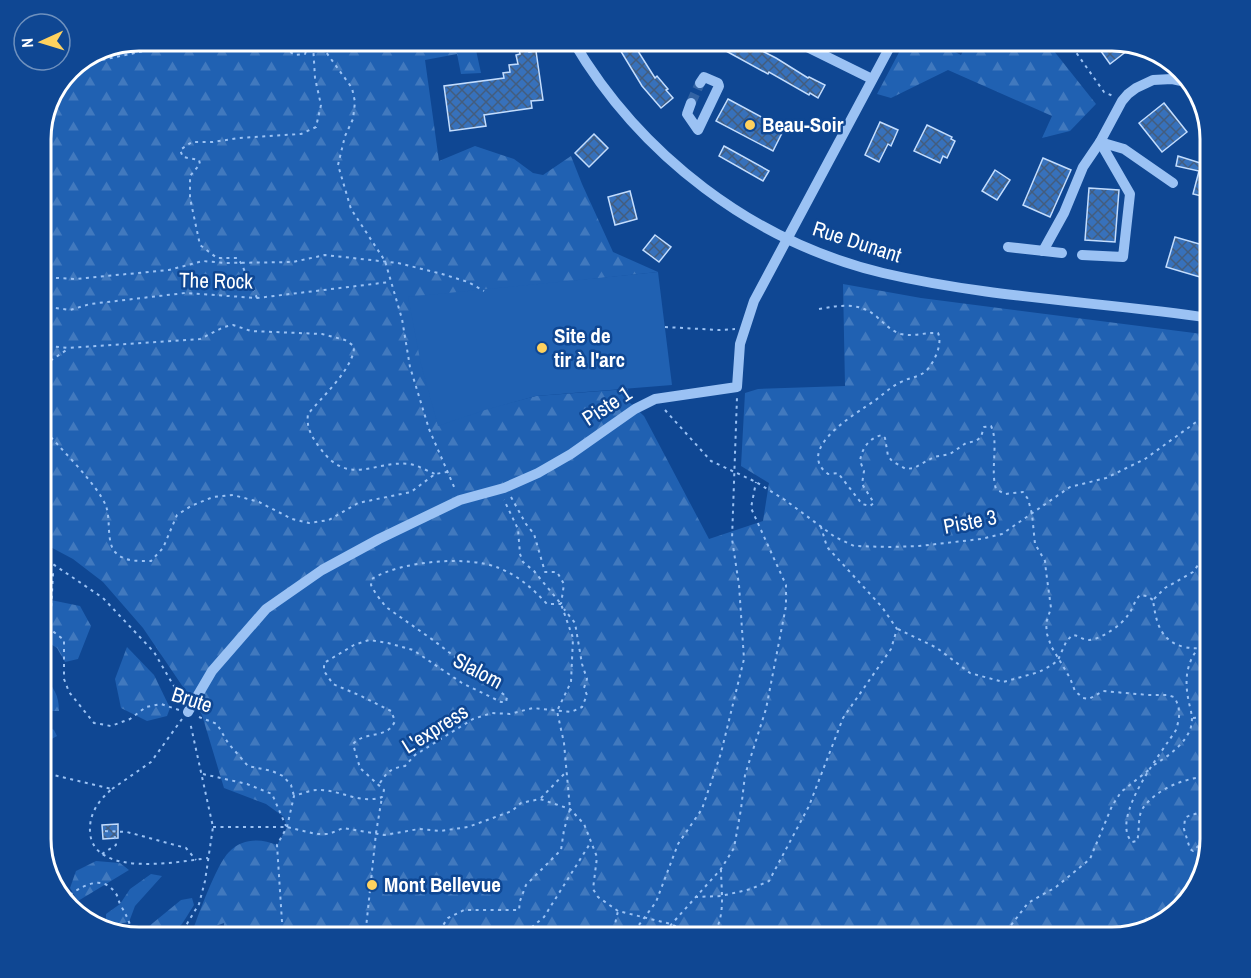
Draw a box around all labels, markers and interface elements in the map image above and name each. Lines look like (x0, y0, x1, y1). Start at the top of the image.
north arrow (12, 12, 72, 72)
text: N (16, 38, 38, 49)
place label: Beau-Soir (762, 110, 844, 139)
marker: Beau-Soir (743, 118, 757, 132)
street label: Rue Dunant (809, 214, 906, 270)
street label: The Rock (179, 265, 253, 296)
place label: Site de tir à l'arc (554, 321, 625, 374)
marker: Site de tir à l'arc (535, 341, 549, 355)
street label: Piste 1 (576, 379, 637, 432)
street label: Piste 3 (941, 502, 999, 541)
street label: Slalom (448, 645, 508, 696)
street label: Brute (168, 679, 216, 720)
street label: L'express (396, 697, 473, 760)
place label: Mont Bellevue (384, 870, 501, 899)
marker: Mont Bellevue (365, 878, 379, 892)

